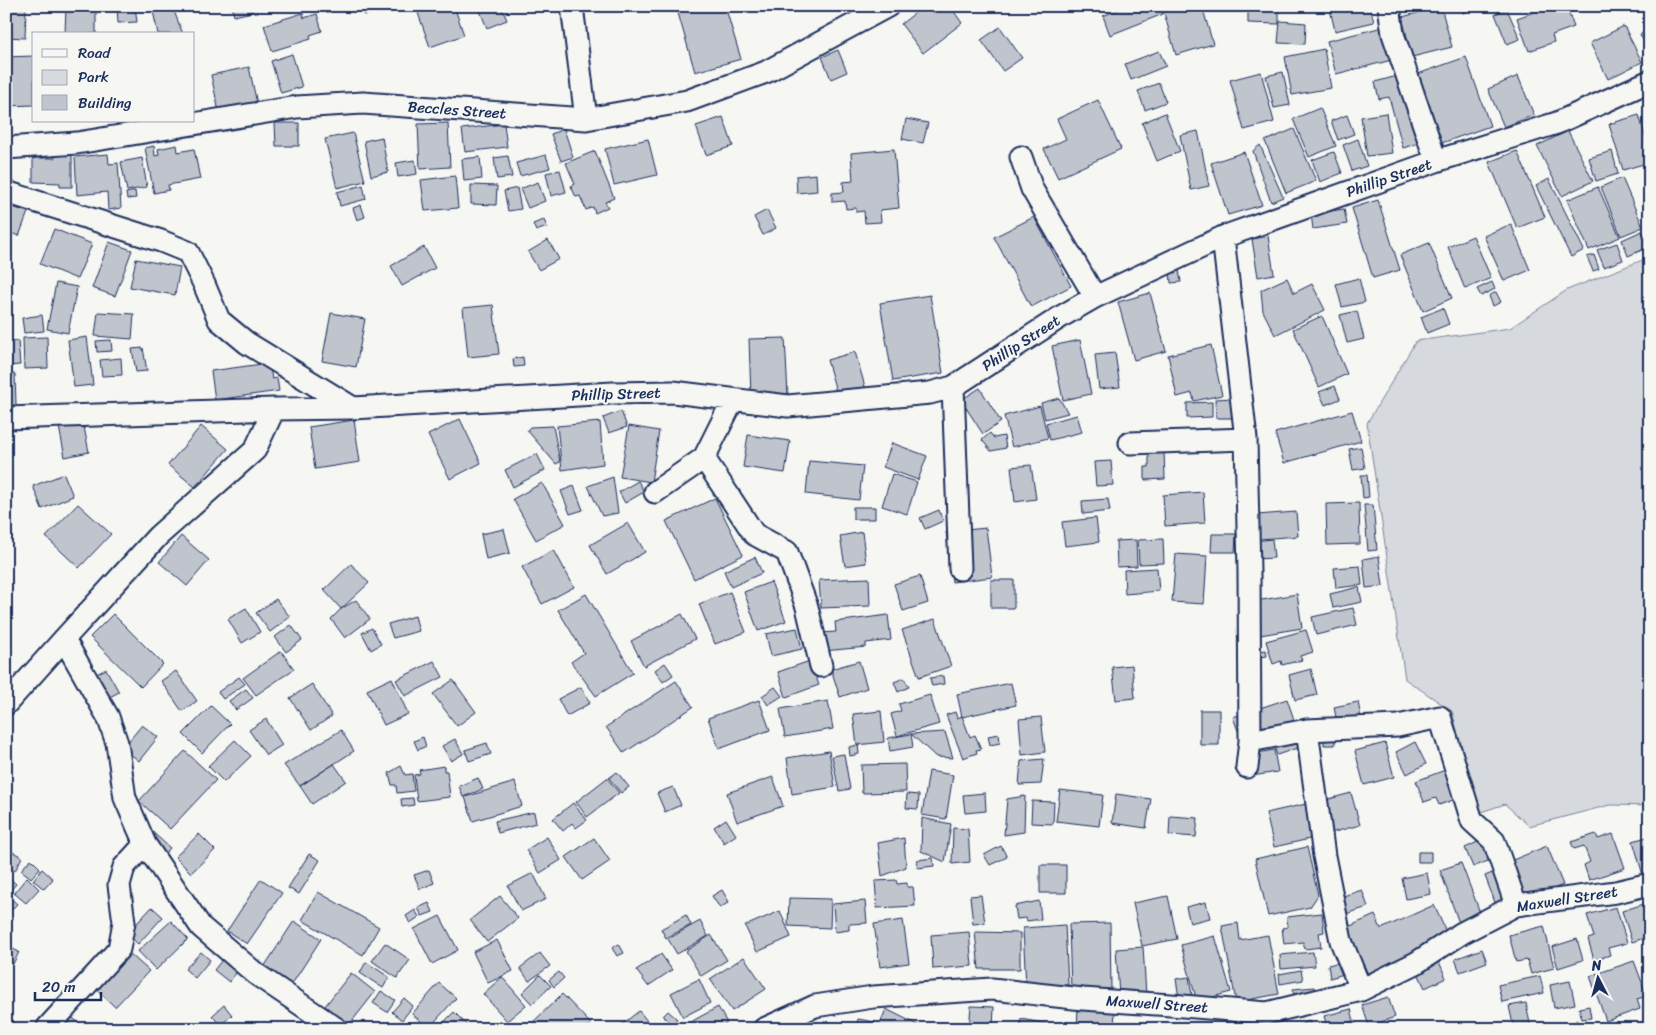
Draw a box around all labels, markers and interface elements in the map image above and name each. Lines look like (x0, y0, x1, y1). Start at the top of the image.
legend (32, 32, 195, 122)
text: Road (78, 40, 111, 66)
text: Park (78, 64, 109, 90)
text: Building (78, 90, 132, 116)
street label: Beccles Street (407, 94, 508, 126)
street label: Phillip Street (1343, 151, 1436, 205)
street label: Phillip Street (976, 308, 1066, 378)
street label: Phillip Street (571, 379, 661, 409)
street label: Maxwell Street (1515, 878, 1620, 920)
north arrow (1574, 952, 1624, 1002)
text: N (1590, 953, 1603, 979)
scale bar (35, 970, 101, 1002)
text: 20 m (42, 974, 76, 1000)
street label: Maxwell Street (1105, 987, 1209, 1021)

